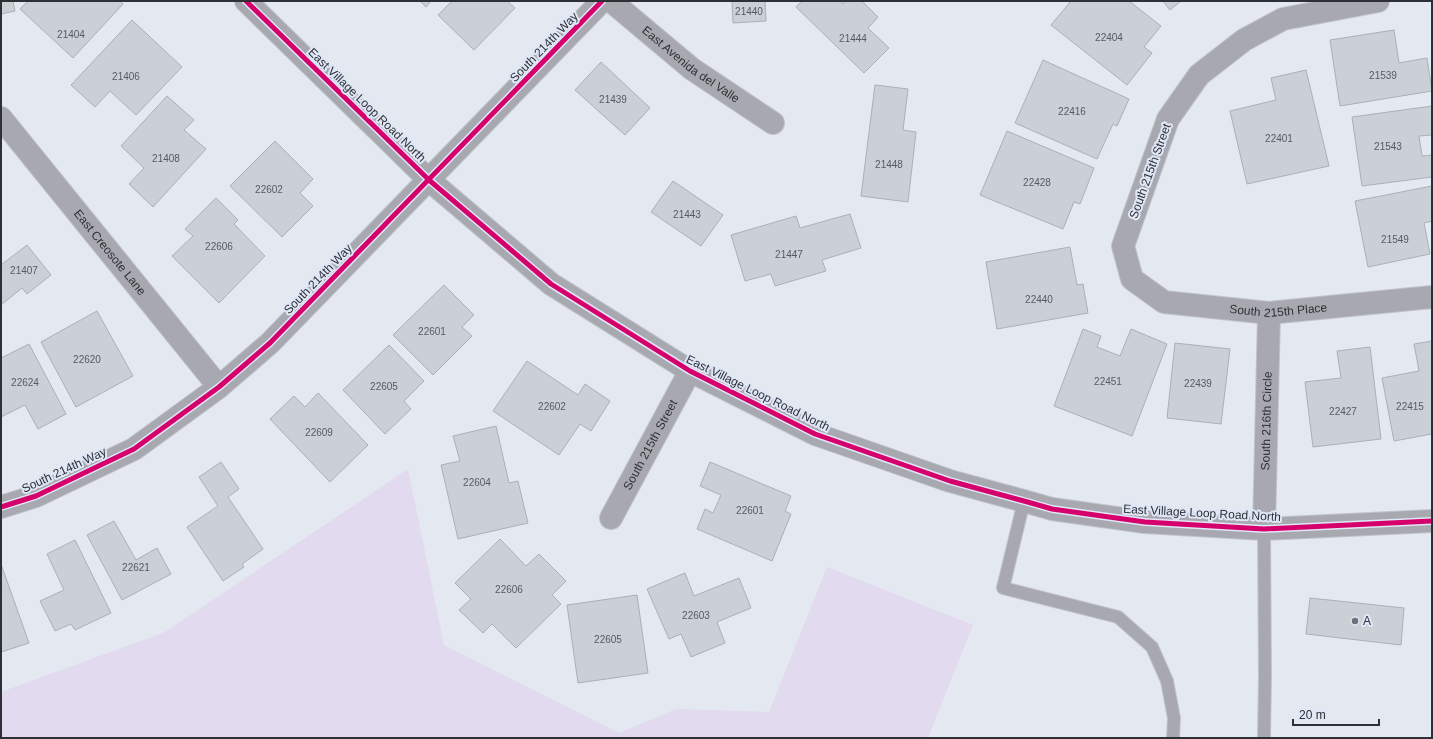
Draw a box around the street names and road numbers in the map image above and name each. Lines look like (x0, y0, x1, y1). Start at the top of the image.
street label: South 214th Way (507, 9, 581, 85)
street label: East Avenida del Valle (639, 23, 742, 106)
street label: East Village Loop Road North (305, 45, 429, 165)
street label: South 215th Street (1126, 121, 1174, 220)
street label: East Creosote Lane (71, 207, 149, 298)
street label: South 214th Way (281, 241, 355, 317)
street label: South 215th Place (1229, 300, 1328, 320)
street label: East Village Loop Road North (684, 352, 832, 434)
street label: South 216th Circle (1258, 371, 1275, 471)
street label: South 215th Street (620, 397, 681, 492)
street label: South 214th Way (20, 444, 108, 496)
street label: East Village Loop Road North (1123, 502, 1281, 524)

